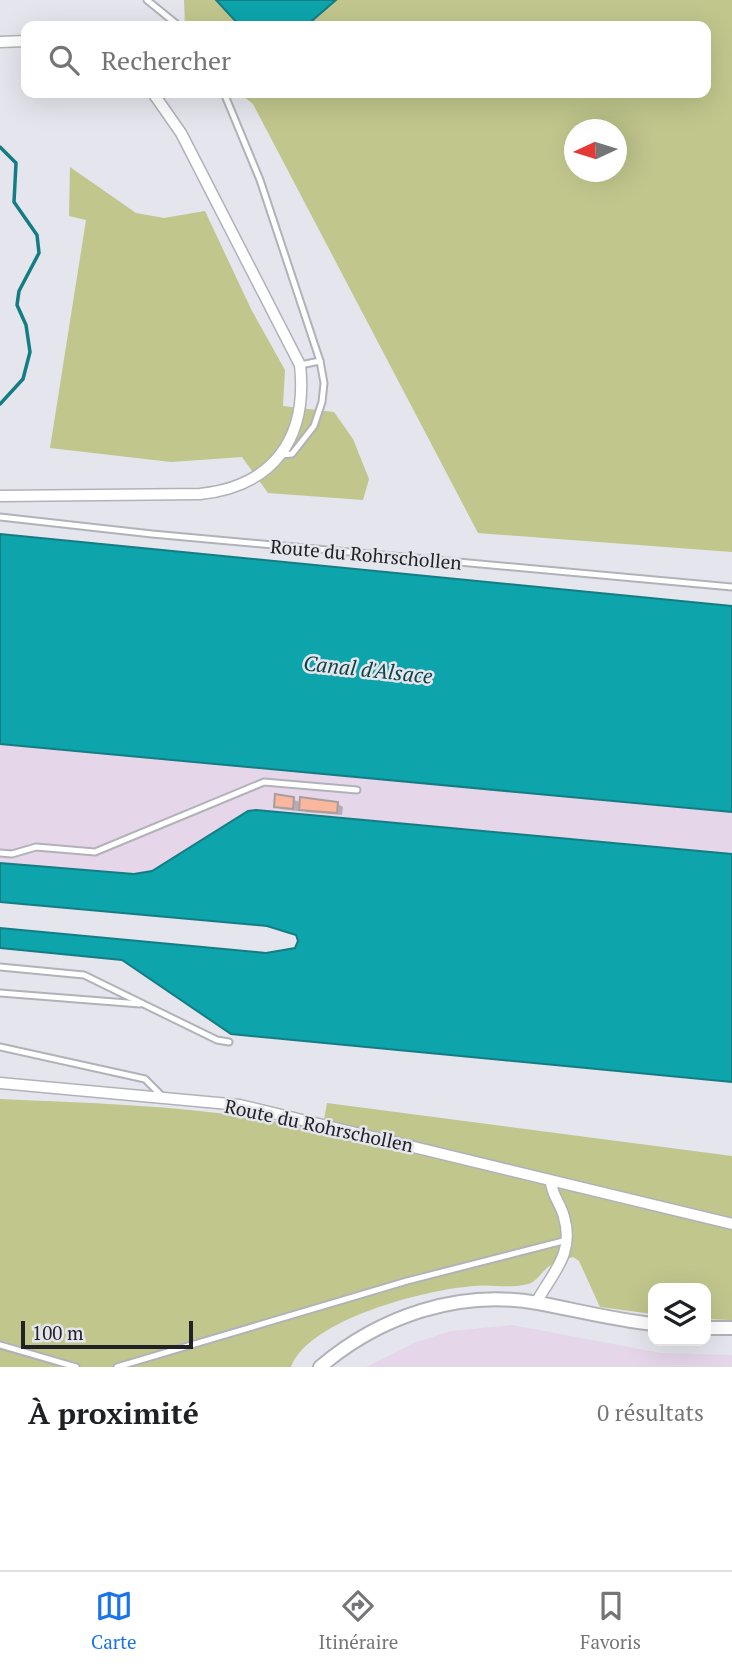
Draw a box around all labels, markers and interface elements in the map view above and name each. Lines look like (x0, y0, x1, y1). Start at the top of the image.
search box (21, 21, 711, 98)
icon: search (45, 41, 83, 79)
text: Rechercher (101, 43, 231, 77)
north arrow (564, 119, 627, 182)
street label: Route du Rohrschollen (269, 533, 463, 575)
water label: Canal d'Alsace (302, 648, 434, 690)
street label: Route du Rohrschollen (222, 1093, 416, 1157)
map controls (648, 1283, 711, 1346)
button: layers (648, 1283, 711, 1346)
scale bar (21, 1318, 192, 1350)
text: 100 m (32, 1320, 83, 1345)
text: À proximité (28, 1393, 199, 1433)
text: 0 résultats (597, 1397, 704, 1428)
tab: Carte (91, 1587, 137, 1654)
tab: Itinéraire (318, 1587, 398, 1654)
tab: Favoris (580, 1587, 641, 1654)

